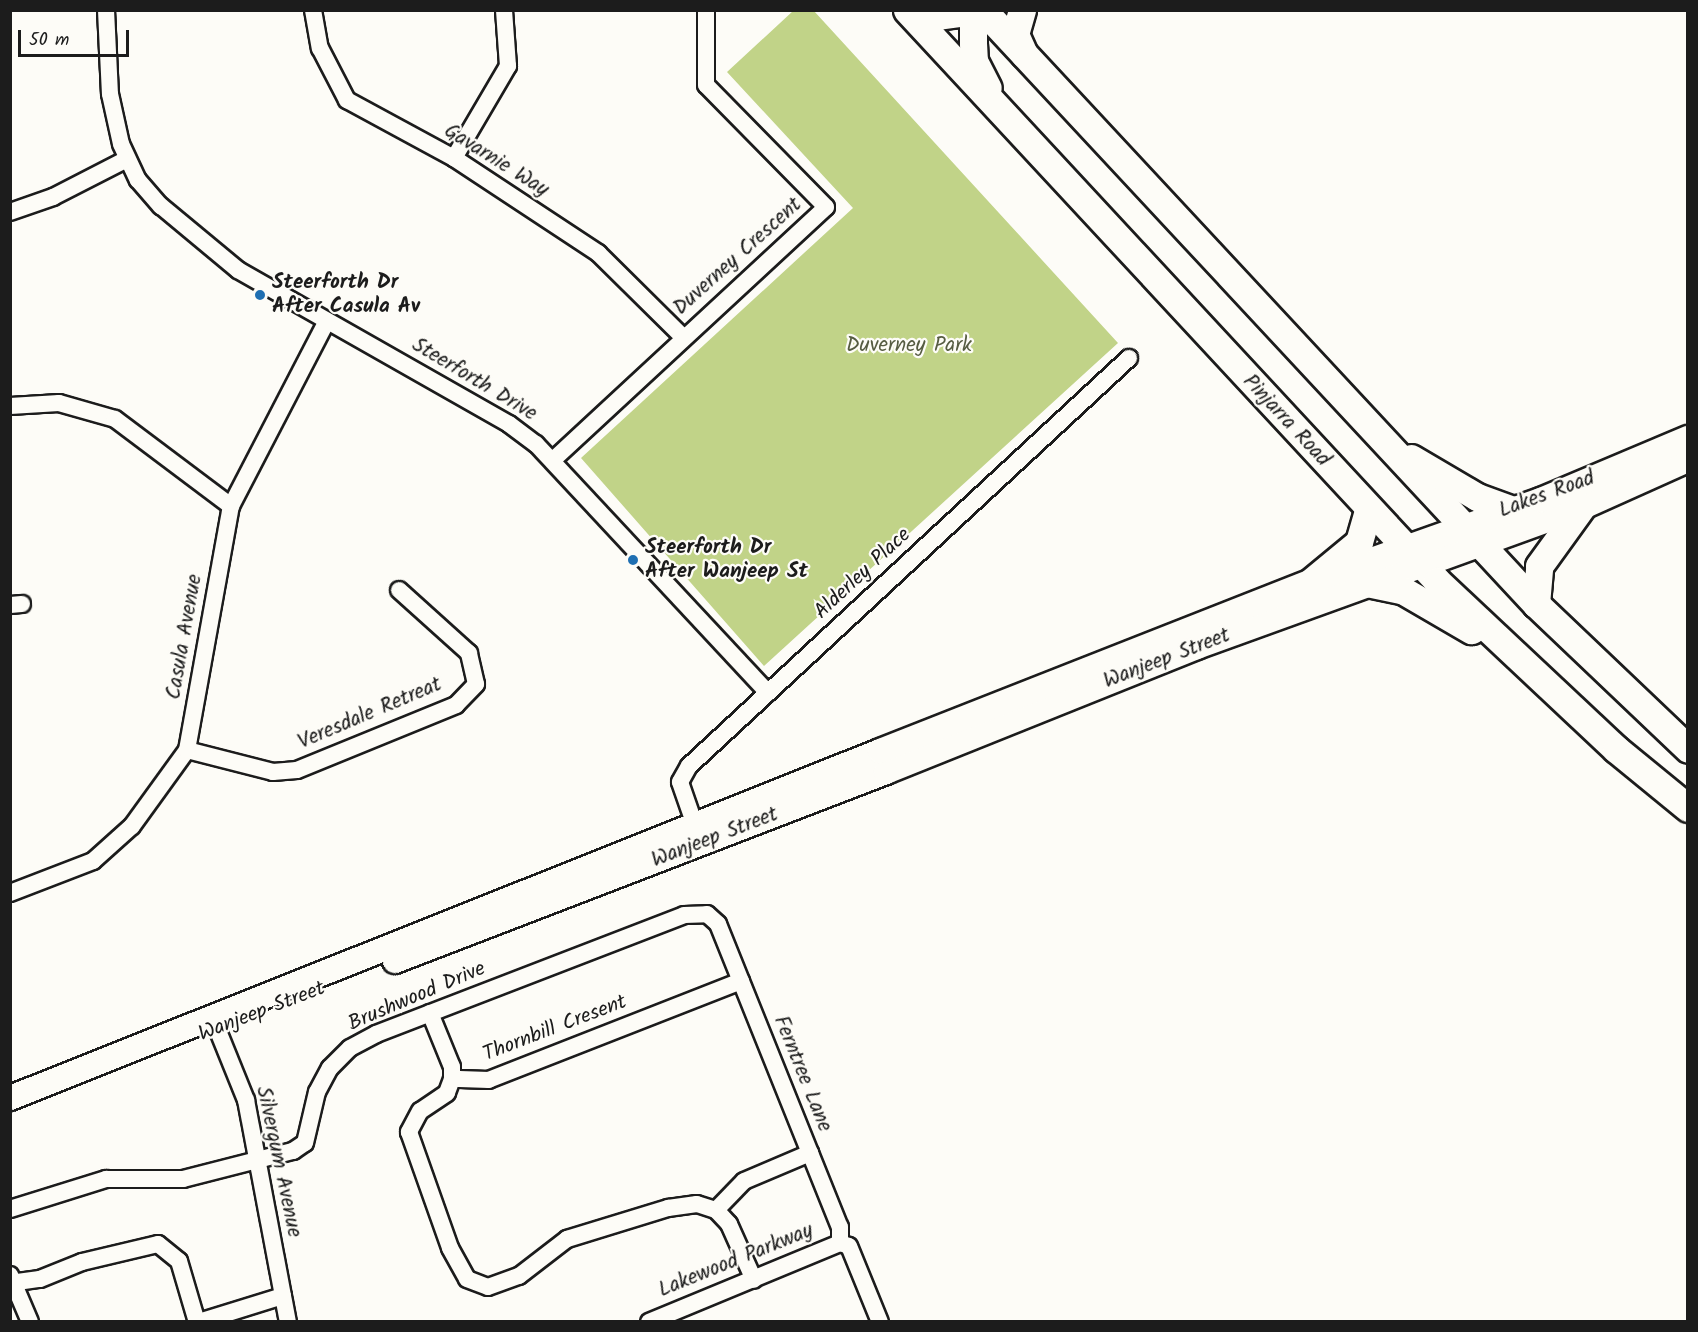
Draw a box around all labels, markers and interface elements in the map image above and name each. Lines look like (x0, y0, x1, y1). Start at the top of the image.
scale bar (21, 18, 132, 56)
text: 50 m (29, 26, 69, 55)
street label: Gavarnie Way (439, 119, 553, 203)
street label: Duverney Crescent (669, 193, 807, 321)
place label: Steerforth Dr After Casula Av (272, 270, 420, 320)
marker: Steerforth Dr After Casula Av (253, 288, 267, 302)
street label: Steerforth Drive (407, 333, 541, 427)
park label: Duverney Park (846, 333, 972, 359)
street label: Pinjarra Road (1237, 370, 1335, 472)
street label: Lakes Road (1496, 466, 1598, 524)
street label: Alderley Place (809, 523, 917, 625)
place label: Steerforth Dr After Wanjeep St (645, 535, 808, 585)
marker: Steerforth Dr After Wanjeep St (626, 553, 640, 567)
street label: Casula Avenue (162, 572, 208, 702)
street label: Wanjeep Street (1100, 623, 1234, 695)
street label: Veresdale Retreat (294, 672, 446, 756)
street label: Wanjeep Street (648, 802, 782, 874)
street label: Brushwood Drive (345, 957, 489, 1037)
street label: Wanjeep Street (195, 976, 329, 1048)
street label: Thornbill Cresent (480, 990, 630, 1068)
street label: Ferntree Lane (767, 1012, 837, 1136)
street label: Silvergum Avenue (250, 1084, 306, 1240)
street label: Lakewood Parkway (655, 1218, 817, 1304)

